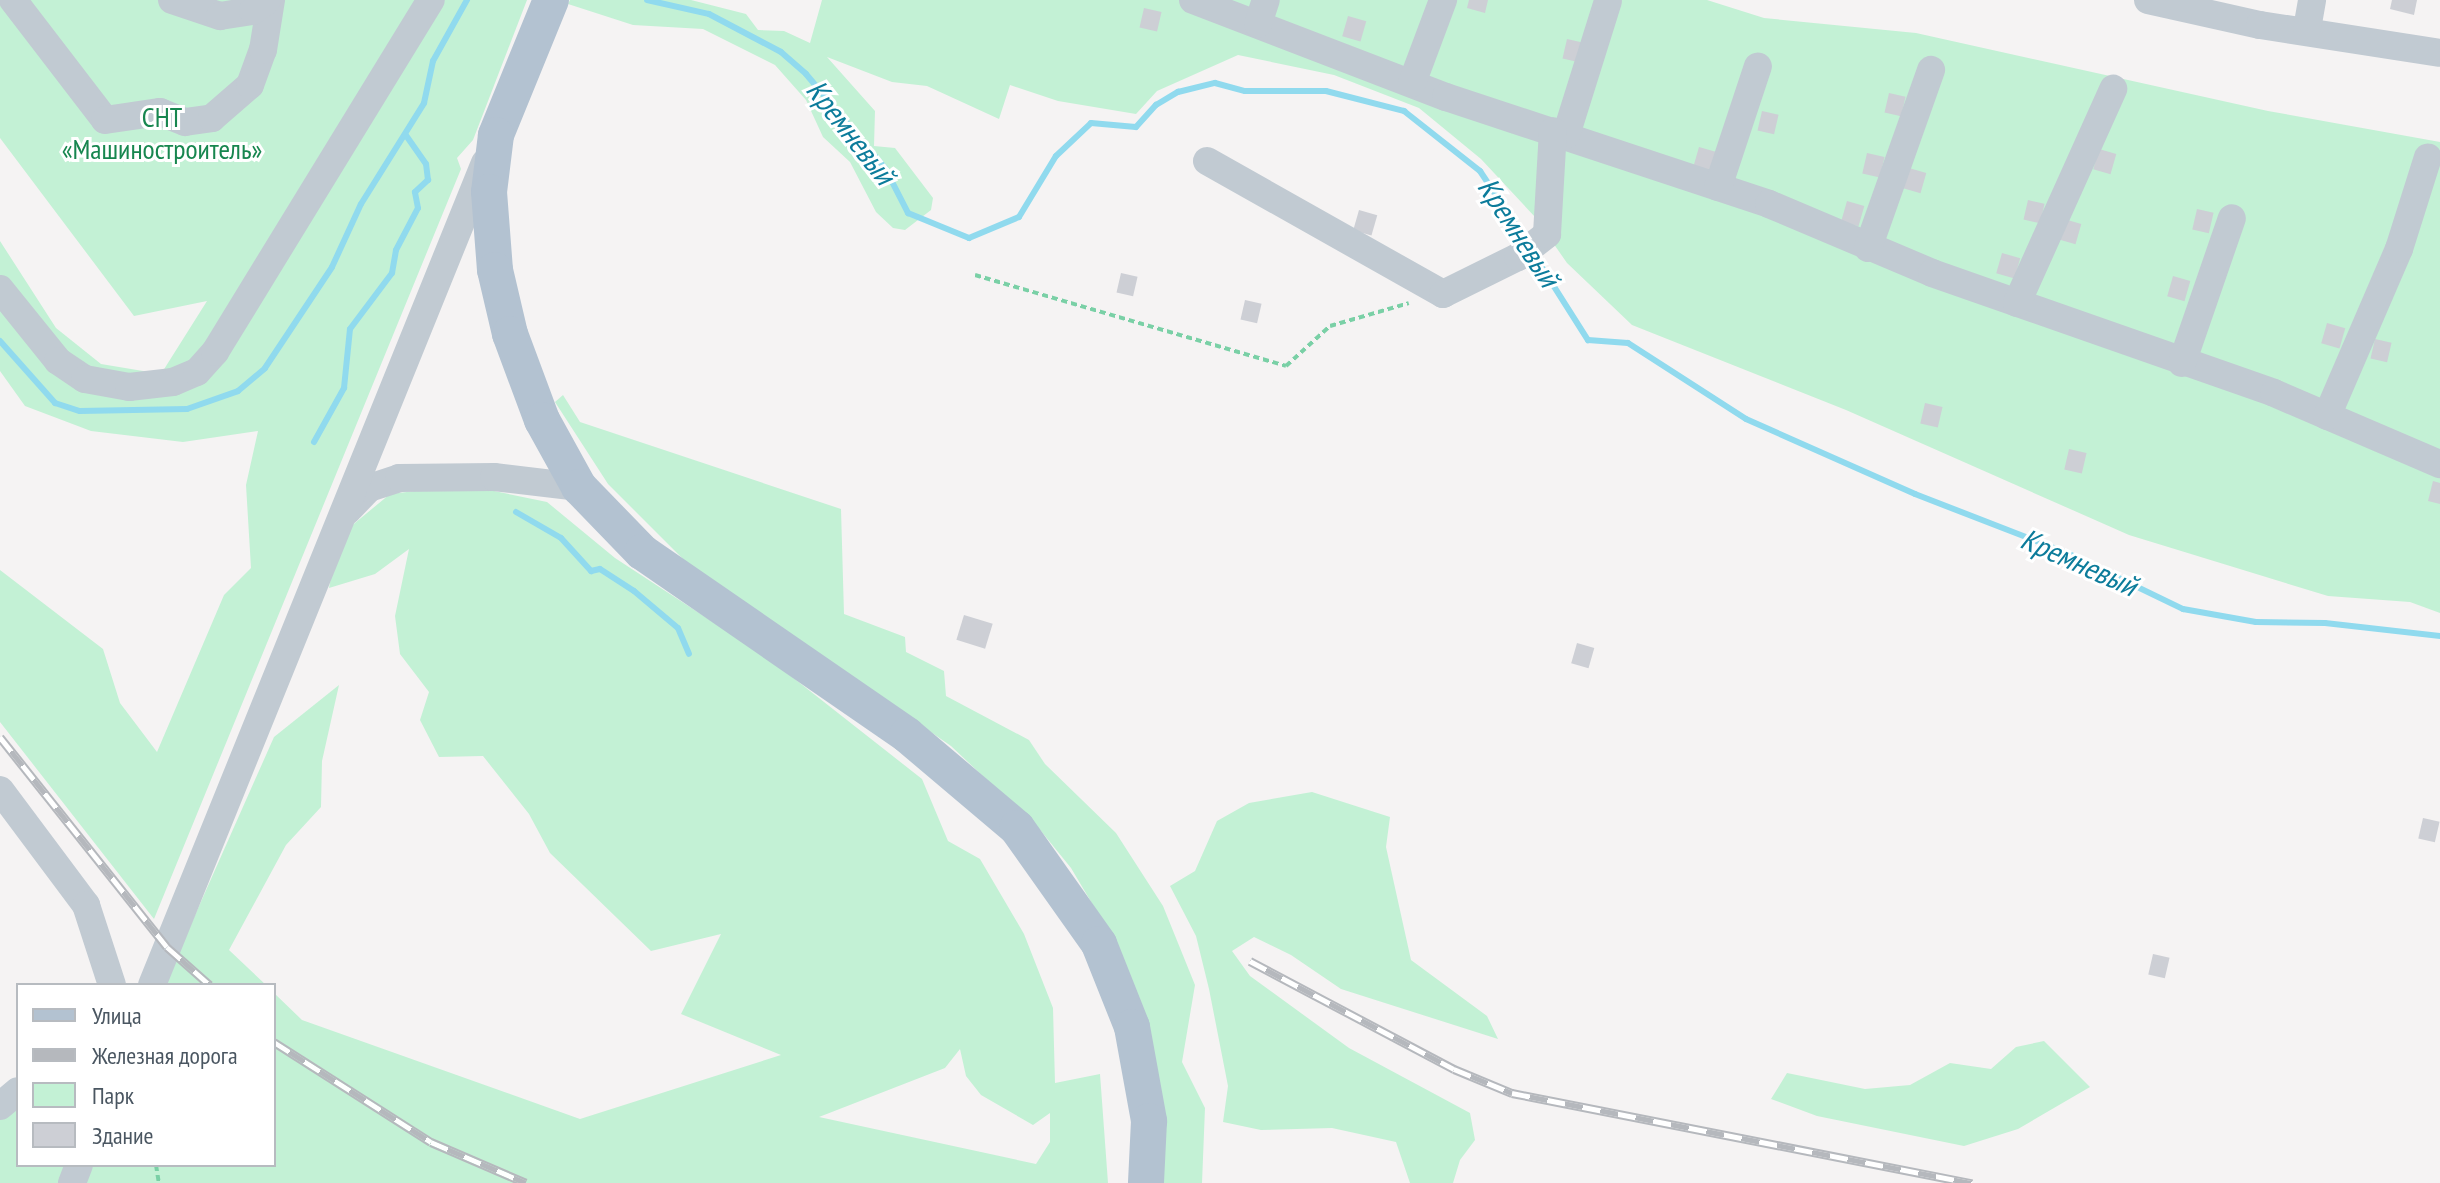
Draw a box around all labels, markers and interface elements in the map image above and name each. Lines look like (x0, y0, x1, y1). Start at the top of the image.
water label: Кремневый (799, 73, 903, 191)
park label: СНТ «Машиностроитель» (62, 100, 262, 166)
water label: Кремневый (1470, 171, 1568, 293)
water label: Кремневый (2016, 521, 2142, 603)
legend (16, 983, 276, 1167)
text: Улица (92, 1000, 142, 1031)
text: Железная дорога (92, 1040, 238, 1071)
text: Парк (92, 1080, 134, 1111)
text: Здание (92, 1120, 153, 1151)

